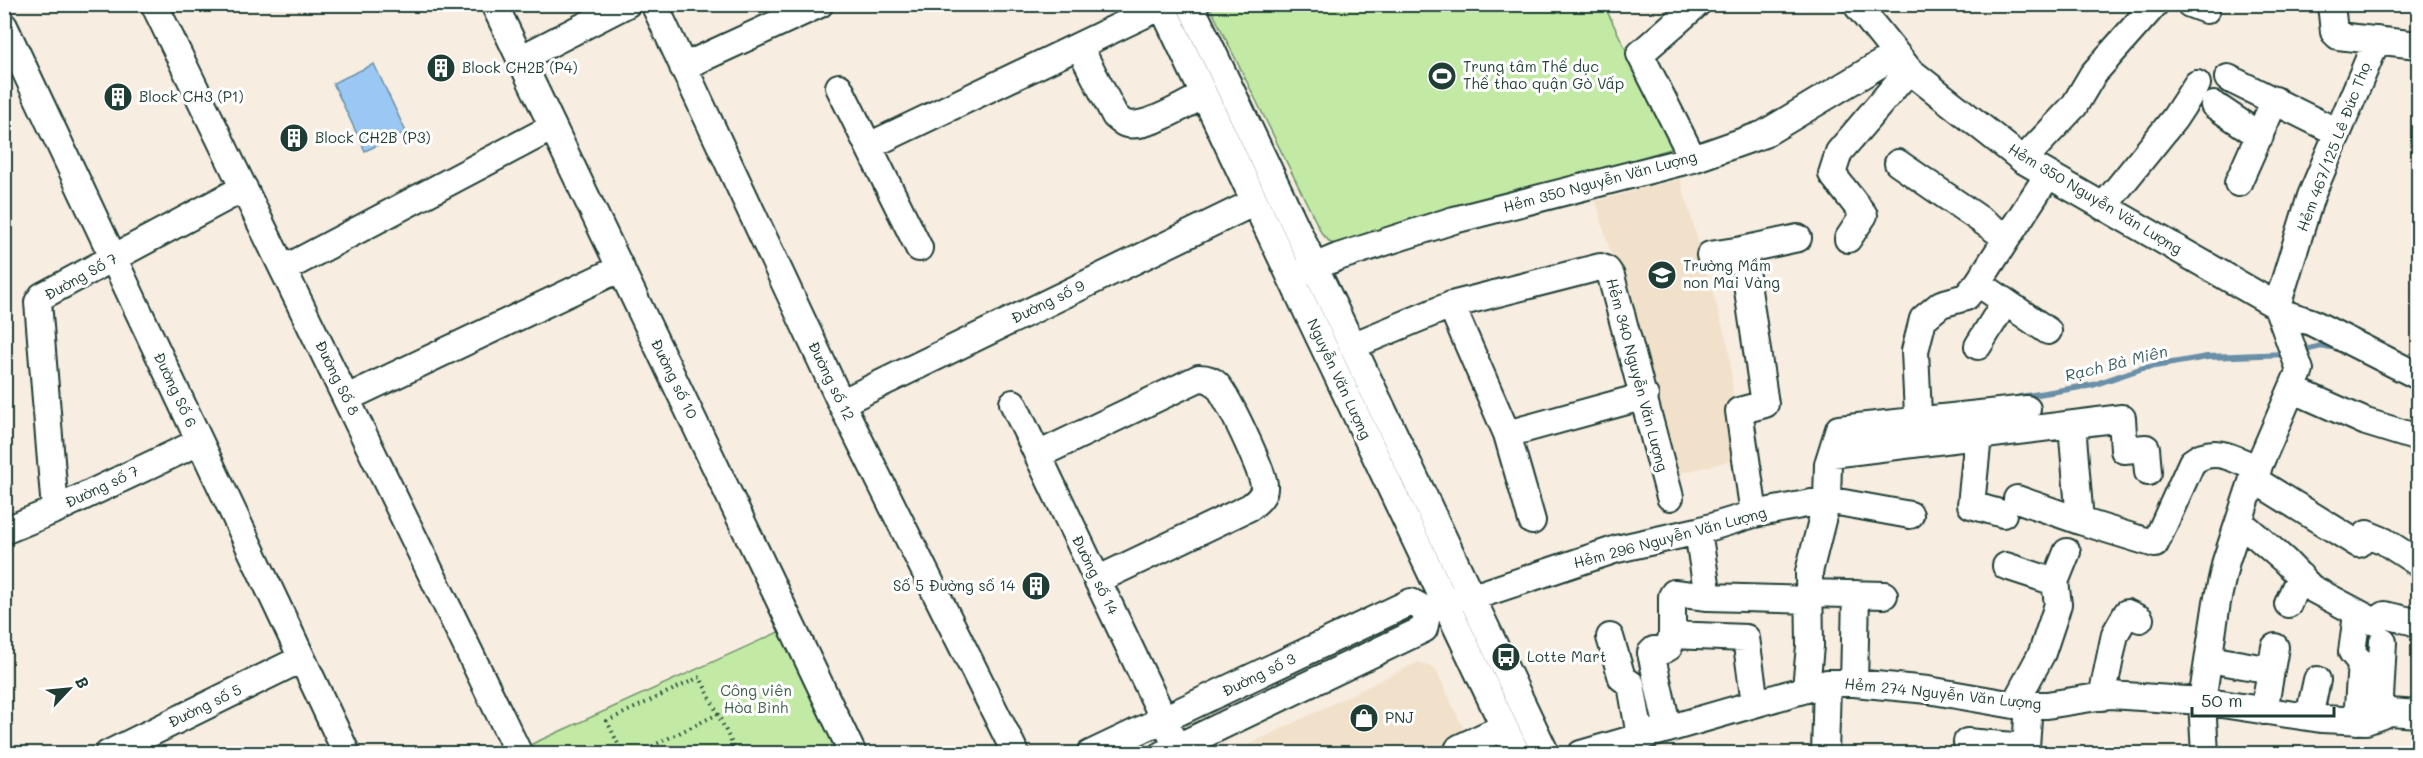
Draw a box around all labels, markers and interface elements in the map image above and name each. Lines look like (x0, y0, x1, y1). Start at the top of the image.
building icon: Block CH2B (P4) (425, 52, 457, 84)
place label: Trung tâm Thể dục Thể thao quận Gò Vấp (1463, 56, 1624, 93)
place label: Block CH2B (P4) (462, 57, 578, 77)
street label: Hẻm 467/125 Lê Đức Thọ (2292, 59, 2375, 234)
sports icon: Trung tâm Thể dục Thể thao quận Gò Vấp (1426, 60, 1458, 92)
building icon: Block CH3 (P1) (102, 81, 134, 113)
place label: Block CH3 (P1) (139, 86, 244, 106)
building icon: Block CH2B (P3) (278, 122, 310, 154)
place label: Block CH2B (P3) (315, 127, 431, 147)
street label: Hẻm 350 Nguyễn Văn Lượng (2005, 138, 2186, 258)
street label: Hẻm 350 Nguyễn Văn Lượng (1501, 145, 1699, 217)
street label: Đường Số 7 (41, 248, 120, 304)
place label: Trường Mầm non Mai Vàng (1683, 255, 1780, 292)
school or university icon: Trường Mầm non Mai Vàng (1646, 259, 1678, 291)
street label: Đường số 9 (1007, 275, 1088, 328)
street label: Hẻm 340 Nguyễn Văn Lượng (1602, 276, 1674, 474)
street label: Nguyễn Văn Lượng (1303, 315, 1377, 442)
street label: Đường số 10 (647, 335, 703, 422)
street label: Đường Số 8 (311, 337, 365, 418)
street label: Đường số 12 (804, 338, 860, 423)
water label: Rạch Bà Miên (2062, 340, 2170, 385)
street label: Đường Số 6 (150, 349, 202, 430)
street label: Đường số 7 (62, 460, 142, 512)
street label: Hẻm 296 Nguyễn Văn Lượng (1571, 502, 1769, 572)
street label: Đường số 14 (1068, 531, 1124, 618)
building icon: Số 5 Đường số 14 (1020, 570, 1052, 602)
place label: Số 5 Đường số 14 (893, 575, 1015, 595)
bus stop icon: Lotte Mart (1490, 641, 1522, 673)
place label: Lotte Mart (1527, 646, 1607, 666)
street label: Đường số 3 (1218, 648, 1299, 701)
north arrow (39, 659, 99, 719)
text: B (71, 673, 95, 692)
street label: Hẻm 274 Nguyễn Văn Lượng (1844, 673, 2043, 713)
street label: Đường số 5 (164, 679, 245, 732)
park label: Công viên Hòa Bình (720, 680, 792, 717)
scale bar (2192, 680, 2334, 718)
text: 50 m (2201, 688, 2243, 712)
shop icon: PNJ (1348, 702, 1380, 734)
place label: PNJ (1385, 707, 1414, 727)

